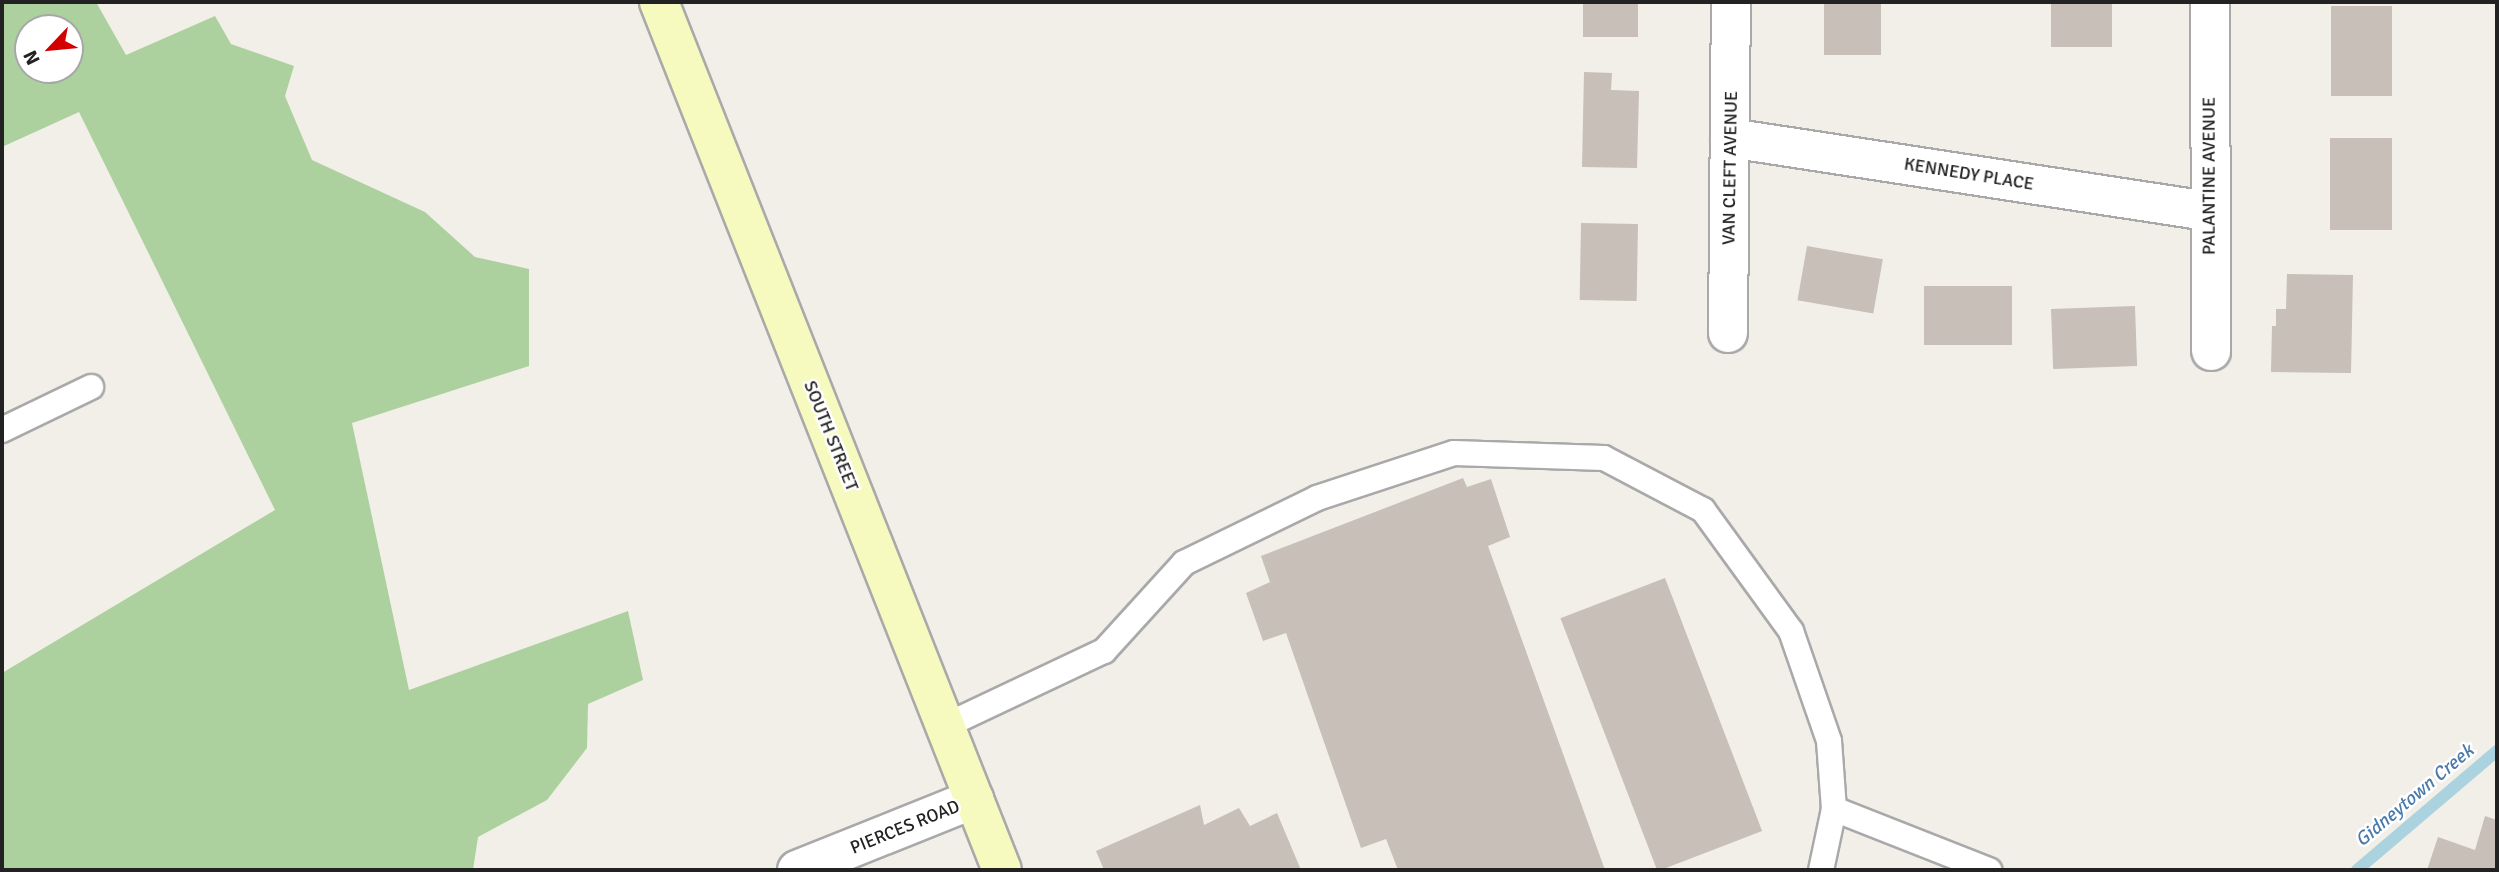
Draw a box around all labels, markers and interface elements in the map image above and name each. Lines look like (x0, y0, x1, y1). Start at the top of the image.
north arrow (14, 14, 84, 84)
text: N (18, 46, 46, 69)
street label: VAN CLEFT AVENUE (1718, 91, 1742, 245)
street label: PALANTINE AVENUE (2198, 97, 2220, 255)
street label: KENNEDY PLACE (1902, 153, 2036, 195)
street label: SOUTH STREET (799, 378, 863, 494)
water label: Gidneytown Creek (2351, 740, 2479, 852)
street label: PIERCES ROAD (847, 795, 963, 859)

